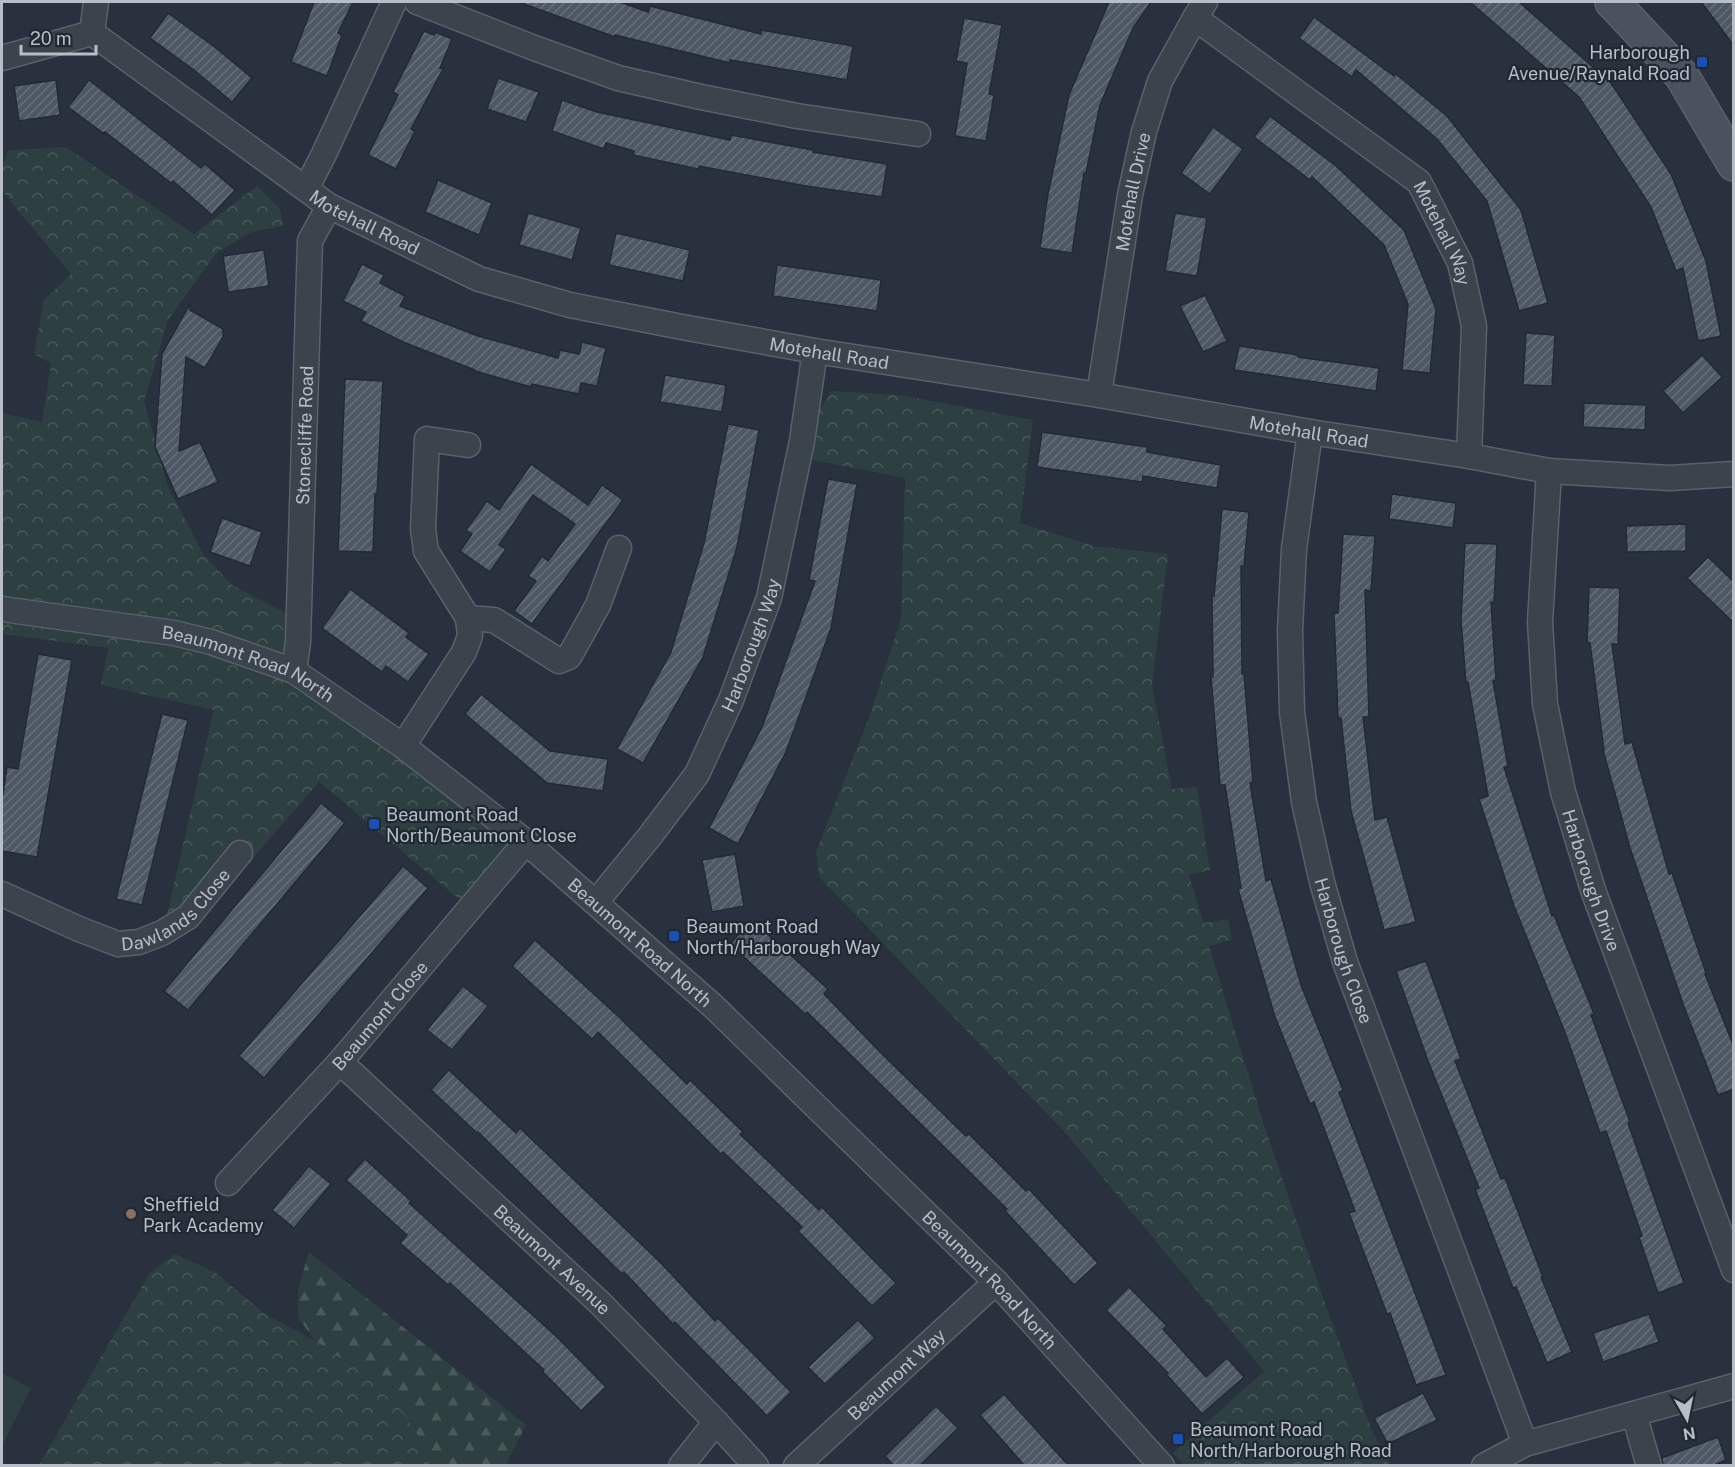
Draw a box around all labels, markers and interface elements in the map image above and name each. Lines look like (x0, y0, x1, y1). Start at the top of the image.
scale bar (21, 18, 96, 56)
text: 20 m (30, 28, 72, 49)
place label: Harborough Avenue/Raynald Road (1508, 42, 1690, 84)
marker: Harborough Avenue/Raynald Road (1695, 55, 1709, 69)
street label: Motehall Drive (1111, 130, 1154, 253)
street label: Motehall Way (1410, 177, 1475, 287)
street label: Motehall Road (306, 185, 423, 259)
street label: Motehall Road (768, 333, 890, 373)
street label: Stonecliffe Road (292, 365, 317, 505)
street label: Motehall Road (1248, 411, 1370, 451)
street label: Harborough Way (717, 576, 783, 715)
street label: Beaumont Road North (161, 621, 338, 706)
place label: Beaumont Road North/Beaumont Close (386, 804, 577, 846)
street label: Harborough Drive (1558, 807, 1625, 954)
marker: Beaumont Road North/Beaumont Close (367, 817, 381, 831)
street label: Dawlands Close (120, 864, 234, 954)
street label: Beaumont Road North (564, 873, 717, 1011)
street label: Harborough Close (1311, 875, 1377, 1026)
place label: Beaumont Road North/Harborough Way (686, 916, 881, 958)
marker: Beaumont Road North/Harborough Way (667, 929, 681, 943)
street label: Beaumont Close (327, 956, 432, 1074)
place label: Sheffield Park Academy (143, 1194, 264, 1236)
street label: Beaumont Avenue (490, 1200, 615, 1318)
street label: Beaumont Road North (918, 1206, 1062, 1353)
marker: Sheffield Park Academy (124, 1207, 138, 1221)
street label: Beaumont Way (843, 1324, 950, 1424)
north arrow (1657, 1389, 1717, 1449)
place label: Beaumont Road North/Harborough Road (1190, 1419, 1392, 1461)
text: N (1682, 1423, 1697, 1444)
marker: Beaumont Road North/Harborough Road (1171, 1432, 1185, 1446)

